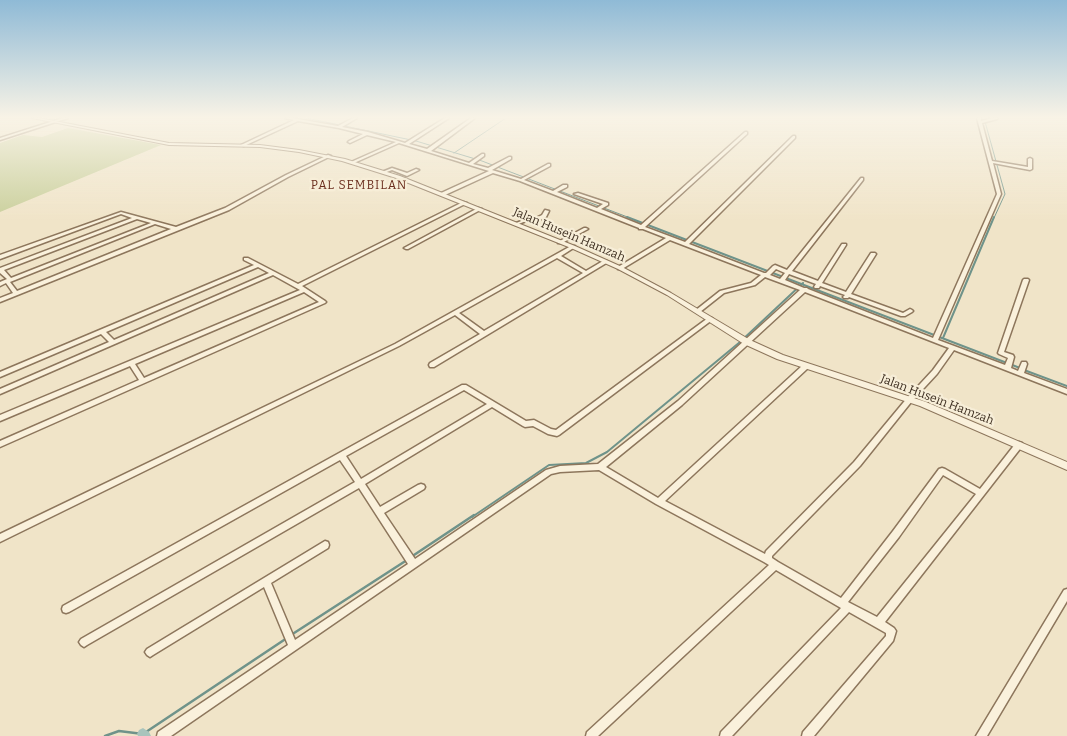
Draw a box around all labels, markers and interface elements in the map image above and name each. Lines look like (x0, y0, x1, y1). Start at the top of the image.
district label: PAL SEMBILAN (309, 179, 409, 193)
street label: Jalan Husein Hamzah (511, 205, 627, 265)
street label: Jalan Husein Hamzah (878, 372, 996, 428)

